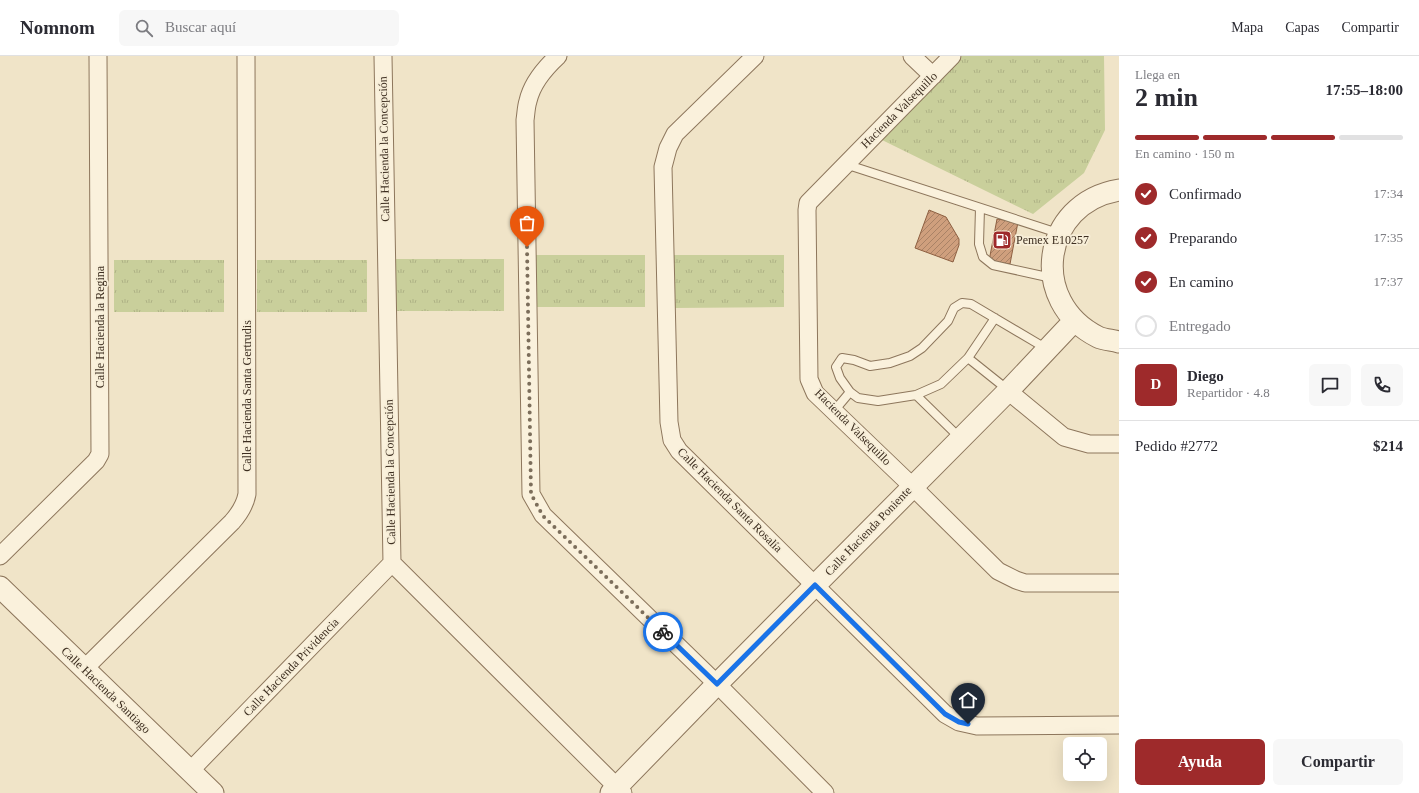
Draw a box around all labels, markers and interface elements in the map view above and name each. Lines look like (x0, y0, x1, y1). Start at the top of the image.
search box (119, 10, 399, 46)
text: Nomnom (20, 17, 95, 38)
icon: search (133, 17, 155, 39)
text: Buscar aquí (165, 19, 236, 35)
text: Mapa (1231, 20, 1263, 35)
text: Capas (1285, 20, 1319, 35)
text: Compartir (1341, 20, 1399, 35)
text: Llega en (1135, 67, 1180, 82)
street label: Hacienda Valsequillo (858, 69, 940, 151)
street label: Calle Hacienda la Concepción (376, 76, 392, 222)
text: 17:55–18:00 (1326, 82, 1403, 98)
text: 2 min (1135, 83, 1198, 112)
text: En camino · 150 m (1135, 146, 1235, 161)
icon: check (1135, 183, 1157, 205)
text: Confirmado (1169, 186, 1242, 202)
text: 17:34 (1373, 186, 1403, 201)
pin (510, 206, 544, 247)
icon: bag (516, 212, 538, 234)
icon: check (1135, 227, 1157, 249)
fuel station icon: Pemex E10257 (991, 229, 1013, 251)
text: Preparando (1169, 230, 1237, 246)
text: 17:35 (1373, 230, 1403, 245)
place label: Pemex E10257 (1016, 233, 1089, 247)
street label: Calle Hacienda la Regina (93, 265, 107, 388)
icon: check (1135, 271, 1157, 293)
text: En camino (1169, 274, 1234, 290)
text: 17:37 (1373, 274, 1403, 289)
text: Entregado (1169, 318, 1231, 334)
street label: Calle Hacienda Santa Gertrudis (240, 320, 254, 472)
button: chat (1309, 364, 1351, 406)
button: phone (1361, 364, 1403, 406)
text: Diego (1187, 368, 1224, 384)
text: D (1151, 376, 1161, 392)
text: Repartidor · 4.8 (1187, 385, 1270, 400)
street label: Hacienda Valsequillo (812, 386, 894, 468)
street label: Calle Hacienda la Concepción (382, 399, 398, 545)
text: Pedido #2772 (1135, 438, 1218, 454)
text: $214 (1373, 438, 1403, 454)
street label: Calle Hacienda Santa Rosalía (675, 445, 786, 556)
street label: Calle Hacienda Poniente (822, 483, 914, 579)
courier (643, 612, 683, 652)
street label: Calle Hacienda Prividencia (240, 614, 342, 719)
icon: bike (652, 621, 674, 643)
street label: Calle Hacienda Santiago (58, 644, 154, 736)
pin (951, 683, 985, 724)
icon: home (957, 689, 979, 711)
map controls (1063, 737, 1107, 781)
button: locate (1063, 737, 1107, 781)
button: Ayuda (1135, 739, 1265, 785)
button: Compartir (1273, 739, 1403, 785)

